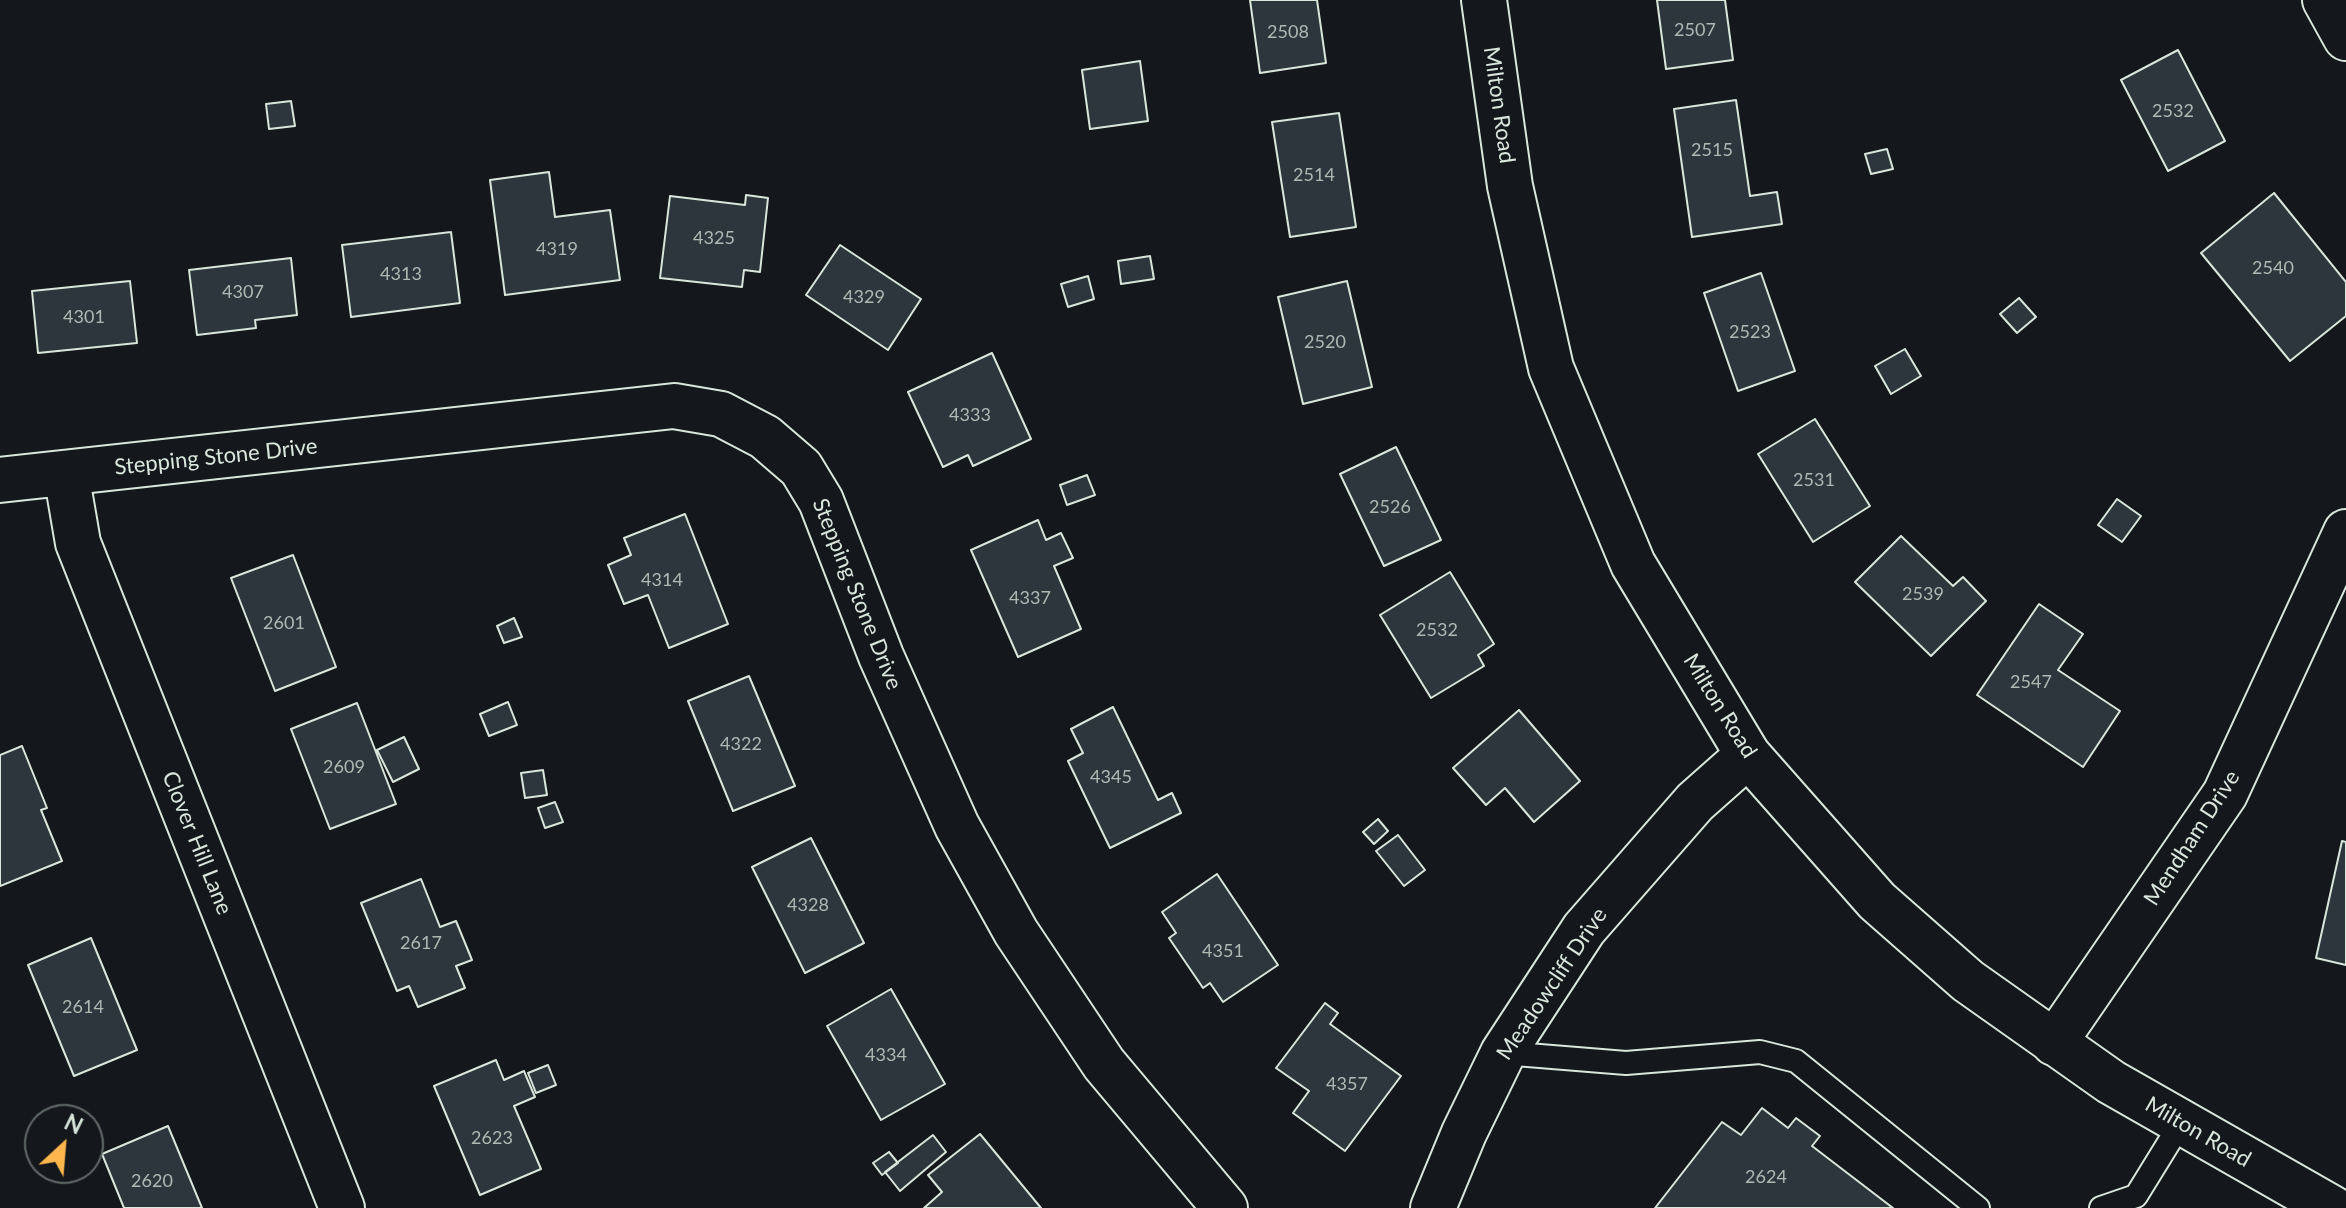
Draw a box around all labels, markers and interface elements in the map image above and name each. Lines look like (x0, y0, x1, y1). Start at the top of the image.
house number: 2507 (1674, 19, 1716, 41)
house number: 2508 (1267, 21, 1309, 43)
street label: Milton Road (1478, 45, 1520, 165)
house number: 2532 (2152, 100, 2194, 122)
house number: 2515 (1691, 139, 1733, 161)
house number: 2514 (1293, 164, 1335, 186)
house number: 4325 (693, 227, 735, 249)
house number: 4319 (536, 238, 578, 260)
house number: 2540 (2252, 257, 2294, 279)
house number: 4313 (380, 263, 422, 285)
house number: 4307 (222, 281, 264, 303)
house number: 4329 (843, 286, 885, 308)
house number: 4301 (63, 306, 105, 328)
house number: 2523 (1729, 321, 1771, 343)
house number: 2520 (1304, 331, 1346, 353)
house number: 4333 (949, 404, 991, 426)
street label: Stepping Stone Drive (113, 433, 319, 481)
house number: 2531 (1793, 469, 1835, 491)
street label: Stepping Stone Drive (807, 495, 907, 693)
house number: 2526 (1369, 496, 1411, 518)
house number: 4314 (641, 569, 683, 591)
house number: 2539 (1902, 583, 1944, 605)
house number: 4337 (1009, 587, 1051, 609)
house number: 2601 (263, 612, 305, 634)
house number: 2532 (1416, 619, 1458, 641)
street label: Milton Road (1678, 649, 1762, 763)
house number: 2547 (2010, 671, 2052, 693)
house number: 4322 (720, 733, 762, 755)
house number: 2609 (323, 756, 365, 778)
house number: 4345 (1090, 766, 1132, 788)
street label: Mendham Drive (2139, 766, 2245, 910)
street label: Clover Hill Lane (156, 767, 238, 919)
house number: 4328 (787, 894, 829, 916)
street label: Meadowcliff Drive (1491, 903, 1613, 1065)
house number: 2617 (400, 932, 442, 954)
house number: 4351 (1202, 940, 1244, 962)
house number: 2614 (62, 996, 104, 1018)
house number: 4334 (865, 1044, 907, 1066)
house number: 4357 (1326, 1073, 1368, 1095)
street label: Milton Road (2140, 1091, 2256, 1173)
north arrow (24, 1104, 104, 1184)
text: N (60, 1108, 87, 1140)
house number: 2623 (471, 1127, 513, 1149)
house number: 2624 (1745, 1166, 1787, 1188)
house number: 2620 (131, 1170, 173, 1192)

